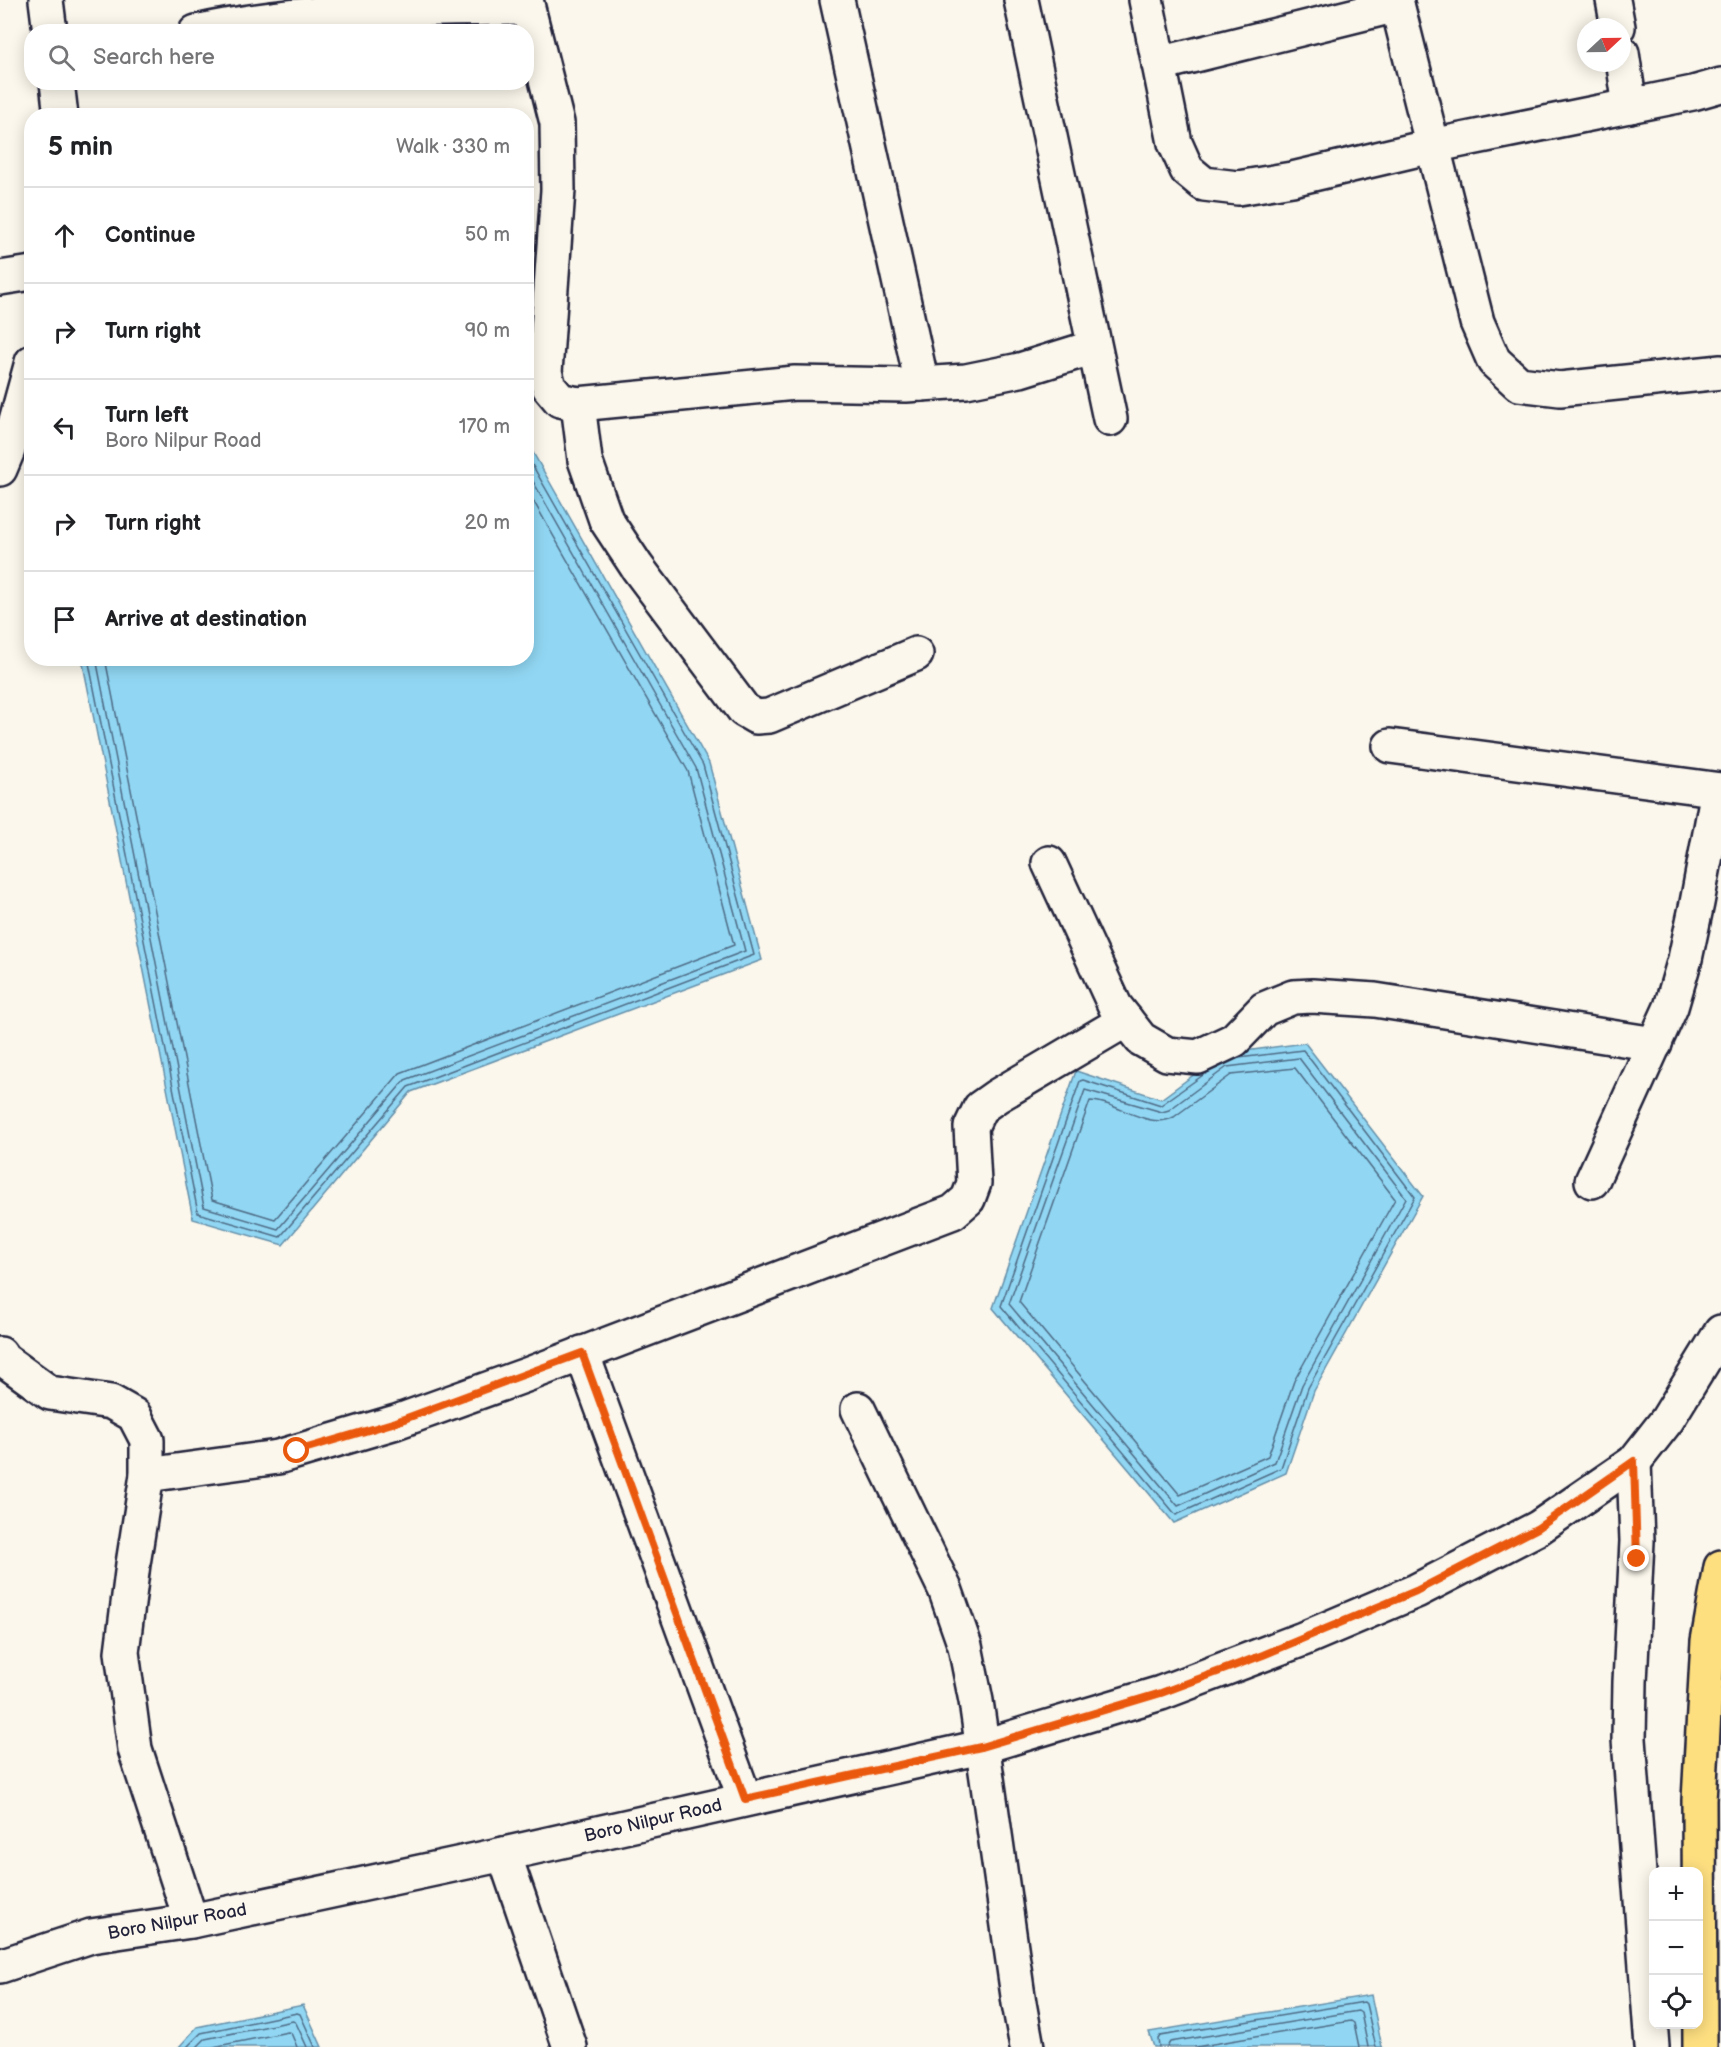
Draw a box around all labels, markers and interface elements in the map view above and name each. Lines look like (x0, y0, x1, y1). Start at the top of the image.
north arrow (1577, 18, 1631, 72)
search box (24, 24, 534, 90)
icon: search (45, 41, 78, 74)
text: Search here (93, 44, 215, 71)
text: 5 min (48, 132, 113, 163)
text: Walk · 330 m (396, 135, 510, 159)
icon: ahead (48, 219, 81, 252)
text: Continue (105, 222, 195, 249)
text: 50 m (465, 223, 510, 247)
icon: right (48, 315, 81, 348)
text: Turn right (105, 318, 201, 345)
text: 90 m (465, 319, 510, 343)
text: Turn left (105, 402, 189, 429)
icon: left (48, 411, 81, 444)
text: 170 m (459, 415, 510, 439)
text: Boro Nilpur Road (105, 429, 261, 453)
icon: right (48, 507, 81, 540)
text: Turn right (105, 510, 201, 537)
text: 20 m (465, 511, 510, 535)
icon: arrive (48, 603, 81, 636)
text: Arrive at destination (105, 606, 307, 633)
route start (283, 1437, 309, 1463)
route end (1623, 1545, 1649, 1571)
street label: Boro Nilpur Road (582, 1794, 724, 1847)
map controls (1649, 1867, 1703, 2029)
button: + (1649, 1867, 1703, 1921)
street label: Boro Nilpur Road (106, 1899, 248, 1944)
button: − (1649, 1921, 1703, 1975)
button: locate (1649, 1975, 1703, 2029)

